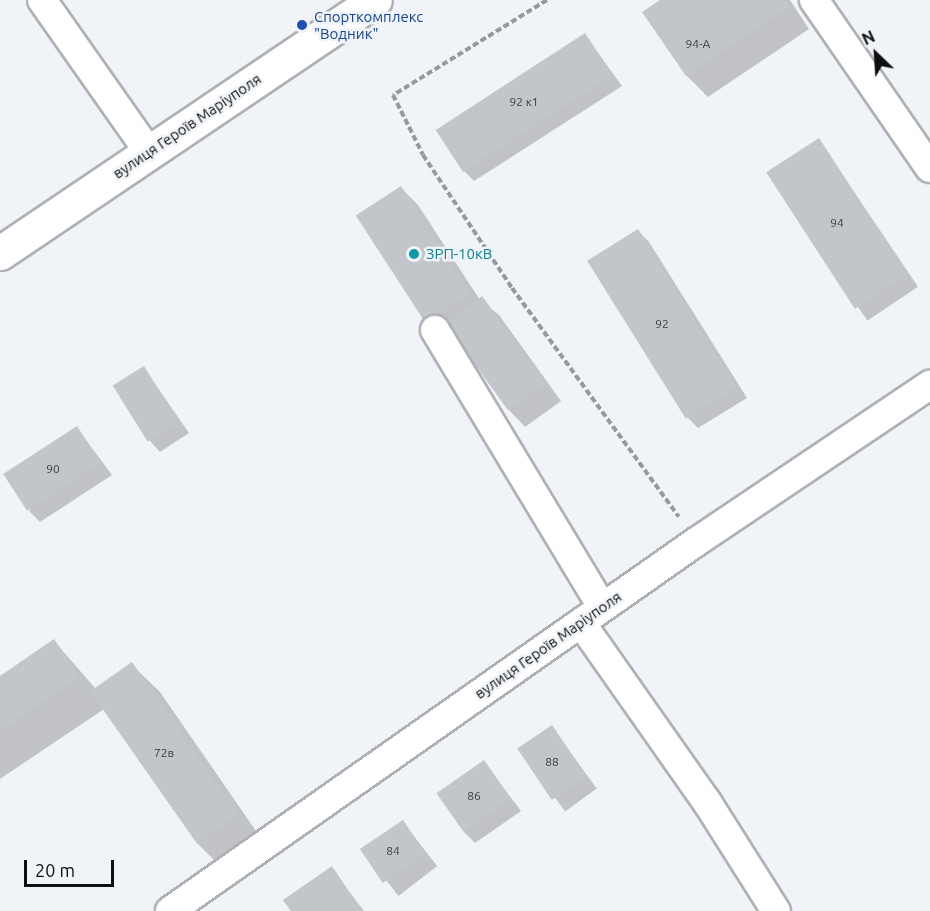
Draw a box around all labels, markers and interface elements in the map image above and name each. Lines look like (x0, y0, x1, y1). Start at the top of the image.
place label: Спорткомплекс "Водник" (314, 7, 423, 42)
marker: Спорткомплекс "Водник" (295, 18, 309, 32)
north arrow (846, 24, 906, 84)
text: N (859, 27, 878, 48)
house number: 94-А (686, 37, 710, 51)
street label: вулиця Героїв Маріуполя (109, 70, 265, 182)
house number: 92 к1 (509, 95, 539, 109)
house number: 94 (830, 216, 844, 230)
place label: ЗРП-10кВ (426, 245, 492, 263)
marker: ЗРП-10кВ (407, 247, 421, 261)
house number: 92 (655, 317, 669, 331)
house number: 90 (46, 462, 60, 476)
street label: вулиця Героїв Маріуполя (471, 587, 625, 703)
house number: 72в (154, 746, 174, 760)
house number: 88 (545, 755, 559, 769)
house number: 86 (467, 789, 481, 803)
house number: 84 (386, 844, 400, 858)
scale bar (27, 848, 117, 886)
text: 20 m (35, 860, 75, 880)

